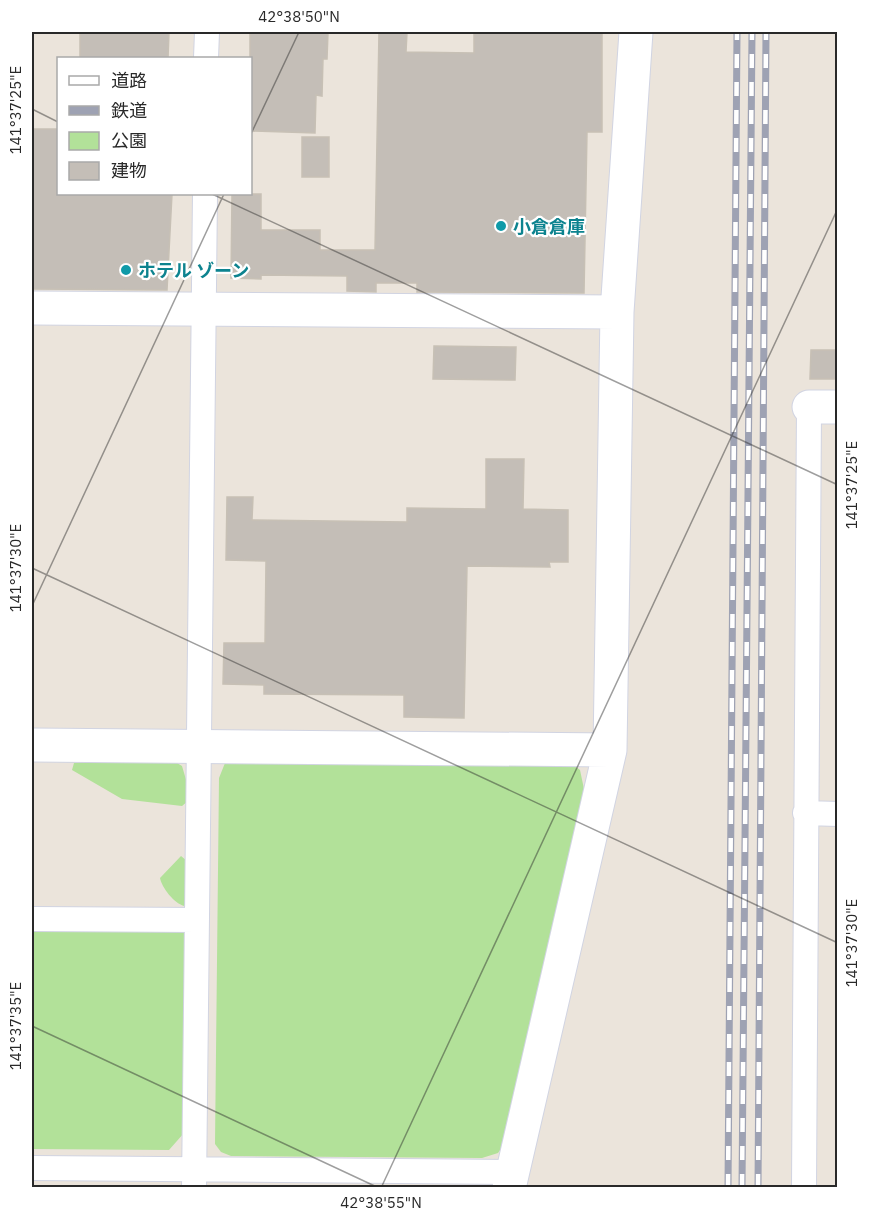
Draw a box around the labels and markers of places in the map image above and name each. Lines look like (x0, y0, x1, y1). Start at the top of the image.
place label: 小倉倉庫 (513, 215, 585, 238)
marker: 小倉倉庫 (494, 219, 508, 233)
place label: ホテル ゾーン (138, 259, 249, 282)
marker: ホテル ゾーン (119, 263, 133, 277)

